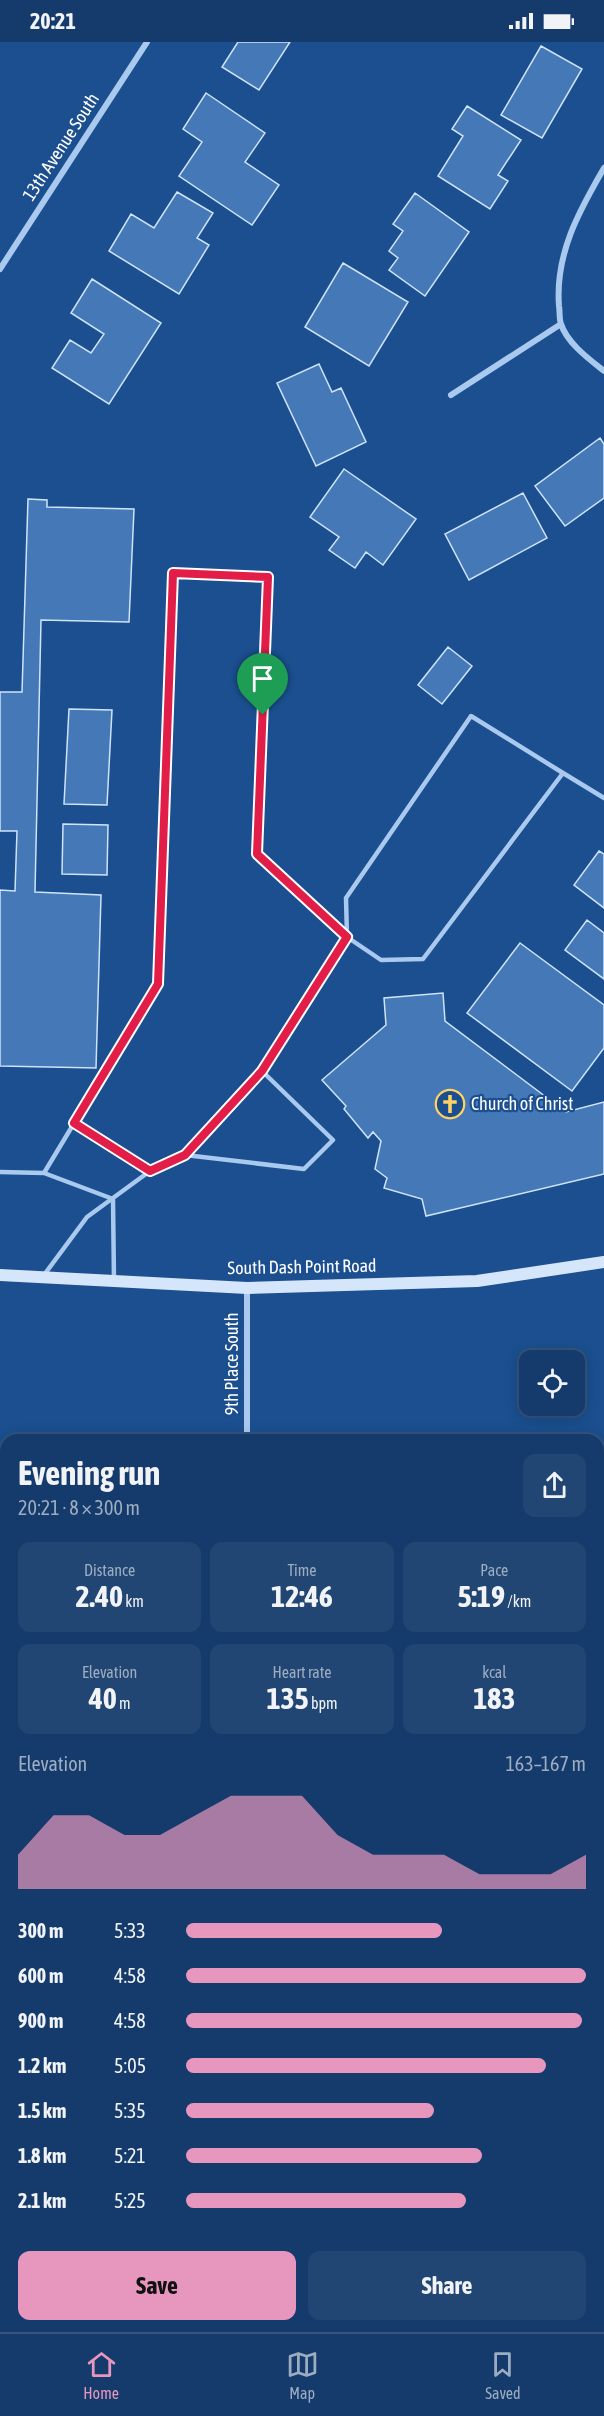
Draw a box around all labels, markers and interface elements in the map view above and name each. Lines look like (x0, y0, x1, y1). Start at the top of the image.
text: 20:21 (30, 8, 76, 34)
street label: 13th Avenue South (18, 89, 103, 205)
pin (237, 653, 288, 715)
icon: arrive (246, 662, 279, 695)
church icon: Church of Christ (434, 1088, 466, 1120)
place label: Church of Christ (471, 1093, 573, 1114)
street label: South Dash Point Road (227, 1255, 377, 1278)
street label: 9th Place South (221, 1313, 242, 1415)
map controls (519, 1350, 585, 1416)
button: locate (519, 1350, 585, 1416)
text: Evening run (18, 1454, 160, 1492)
button: share (523, 1454, 586, 1517)
text: 20:21 · 8 × 300 m (18, 1496, 140, 1519)
text: Distance (84, 1561, 135, 1579)
text: Time (287, 1561, 317, 1579)
text: Pace (480, 1561, 508, 1579)
text: 2.40 (75, 1579, 123, 1613)
text: 12:46 (271, 1579, 333, 1613)
text: 5:19 (457, 1579, 505, 1613)
text: km (123, 1592, 144, 1610)
text: /km (505, 1592, 531, 1610)
text: Elevation (82, 1663, 137, 1681)
text: Heart rate (273, 1663, 331, 1681)
text: kcal (482, 1663, 506, 1681)
text: 40 (89, 1681, 117, 1715)
text: 135 (266, 1681, 309, 1715)
text: 183 (473, 1681, 515, 1715)
text: m (117, 1694, 131, 1712)
text: bpm (309, 1694, 338, 1712)
text: Elevation (18, 1752, 87, 1775)
text: 163–167 m (505, 1752, 586, 1775)
text: 300 m (18, 1919, 63, 1942)
text: 5:33 (114, 1919, 146, 1942)
text: 600 m (18, 1964, 63, 1987)
text: 4:58 (114, 1964, 146, 1987)
text: 900 m (18, 2009, 63, 2032)
text: 4:58 (114, 2009, 146, 2032)
text: 1.2 km (18, 2054, 66, 2077)
text: 5:05 (114, 2054, 146, 2077)
text: 1.5 km (18, 2099, 66, 2122)
text: 5:35 (114, 2099, 146, 2122)
text: 1.8 km (18, 2144, 66, 2167)
text: 5:21 (114, 2144, 146, 2167)
text: 2.1 km (18, 2189, 66, 2212)
text: 5:25 (114, 2189, 146, 2212)
button: Save (18, 2251, 296, 2320)
button: Share (308, 2251, 586, 2320)
tab: Home (83, 2348, 119, 2402)
tab: Map (286, 2348, 319, 2402)
tab: Saved (485, 2348, 521, 2402)

